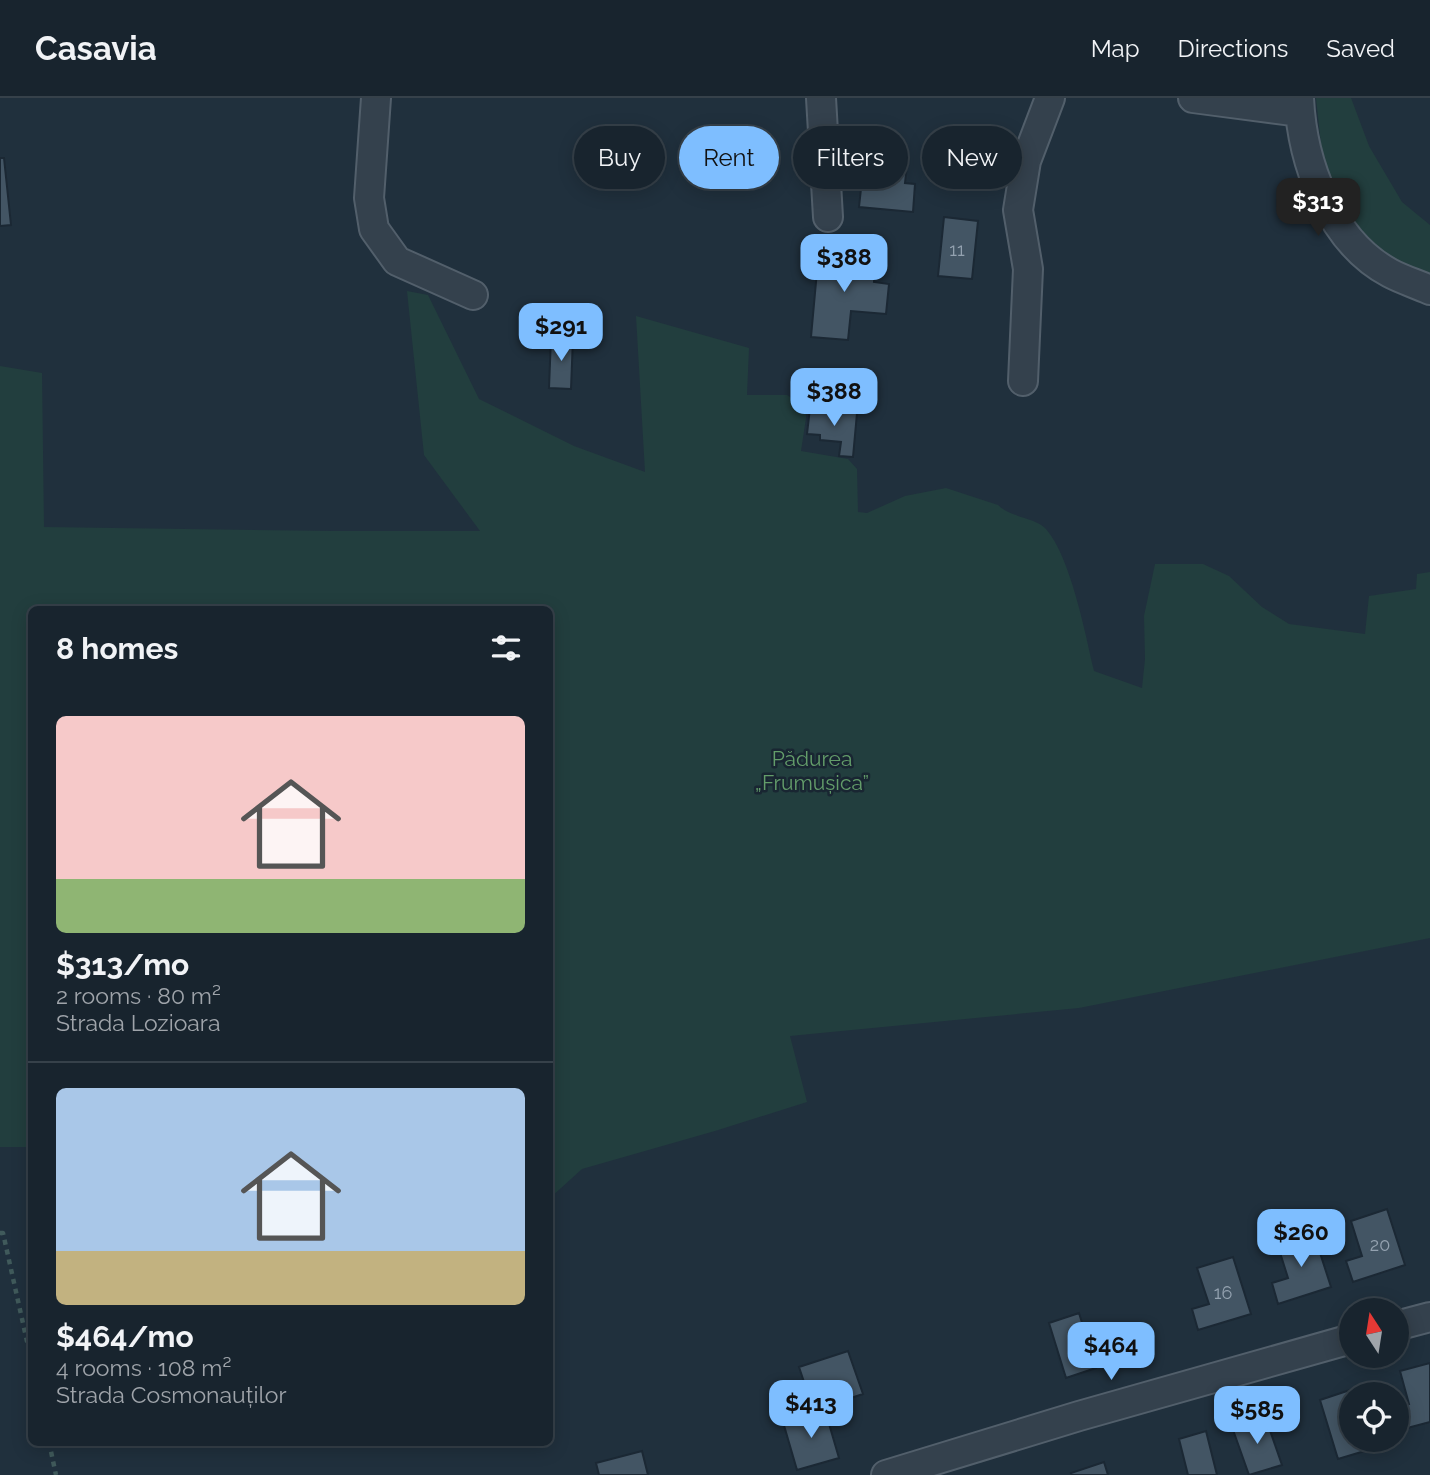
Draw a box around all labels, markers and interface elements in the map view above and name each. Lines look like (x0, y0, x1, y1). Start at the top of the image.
text: Casavia (35, 29, 157, 68)
text: Map (1091, 34, 1140, 63)
text: Directions (1178, 34, 1288, 63)
text: Saved (1326, 34, 1395, 63)
chip: Buy (574, 126, 665, 189)
chip: Rent (679, 126, 779, 189)
chip: Filters (793, 126, 908, 189)
chip: New (922, 126, 1022, 189)
pin: $313 (1277, 178, 1359, 238)
text: $313 (1292, 187, 1344, 214)
pin: $388 (803, 234, 885, 294)
house number: 11 (949, 239, 965, 260)
text: $388 (816, 243, 872, 270)
pin: $291 (520, 303, 602, 363)
text: $291 (535, 312, 587, 339)
pin: $388 (793, 368, 875, 428)
text: $388 (806, 377, 862, 404)
icon: filters (487, 629, 525, 667)
text: 8 homes (56, 631, 178, 666)
park label: Pădurea „Frumușica” (755, 746, 869, 795)
icon: home (228, 761, 354, 887)
text: $313/mo (56, 947, 189, 982)
text: 2 rooms · 80 m² (56, 982, 221, 1009)
text: Strada Lozioara (56, 1009, 220, 1036)
icon: home (228, 1133, 354, 1259)
pin: $260 (1260, 1210, 1342, 1269)
text: $260 (1273, 1218, 1329, 1245)
house number: 20 (1370, 1234, 1390, 1255)
house number: 16 (1214, 1282, 1232, 1303)
north arrow (1339, 1298, 1409, 1368)
map controls (1339, 1298, 1409, 1452)
text: $464/mo (56, 1319, 194, 1354)
pin: $464 (1070, 1322, 1152, 1382)
text: $464 (1084, 1331, 1138, 1358)
text: 4 rooms · 108 m² (56, 1354, 231, 1381)
pin: $413 (770, 1380, 852, 1440)
text: Strada Cosmonauților (56, 1381, 286, 1408)
button: locate (1339, 1382, 1409, 1452)
pin: $585 (1216, 1386, 1298, 1446)
text: $413 (785, 1389, 837, 1416)
text: $585 (1230, 1395, 1284, 1422)

